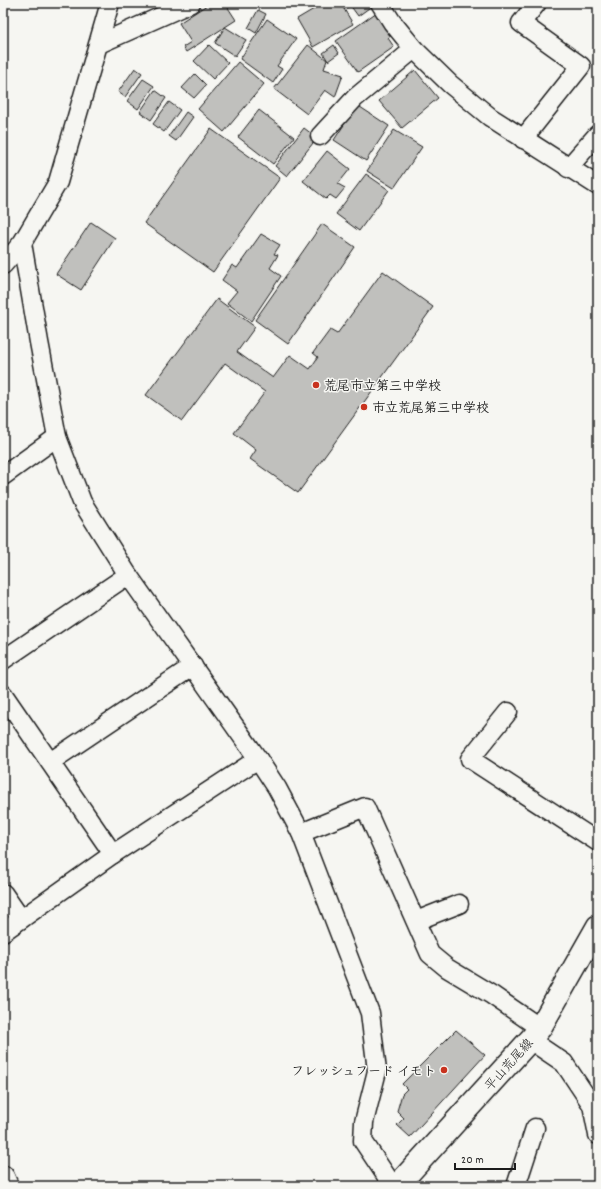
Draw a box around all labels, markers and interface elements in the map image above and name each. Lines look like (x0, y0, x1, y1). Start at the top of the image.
place label: 荒尾市立第三中学校 (324, 378, 441, 397)
marker: 荒尾市立第三中学校 (311, 380, 321, 390)
place label: 市立荒尾第三中学校 (372, 400, 489, 419)
marker: 市立荒尾第三中学校 (359, 402, 369, 412)
street label: 平山荒尾線 (481, 1034, 539, 1096)
place label: フレッシュフード イモト (291, 1063, 436, 1082)
marker: フレッシュフード イモト (439, 1065, 449, 1075)
scale bar (455, 1145, 515, 1171)
text: 20 m (461, 1152, 484, 1169)

